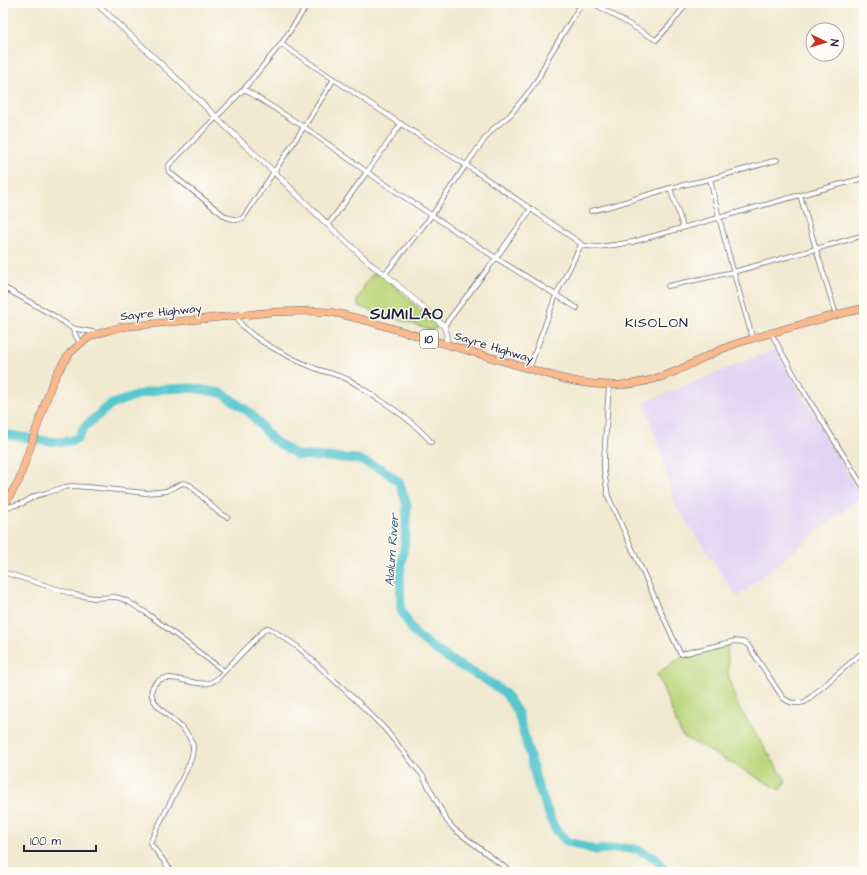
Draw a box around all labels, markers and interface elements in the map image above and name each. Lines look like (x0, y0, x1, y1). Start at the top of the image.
north arrow (805, 22, 845, 62)
text: N (827, 39, 842, 47)
street label: Sayre Highway (119, 300, 203, 326)
district label: SUMILAO (369, 303, 444, 325)
district label: KISOLON (625, 313, 689, 333)
street label: Sayre Highway (452, 327, 536, 369)
road number: 10 (420, 330, 438, 348)
water label: Alalum River (380, 511, 404, 587)
scale bar (24, 827, 96, 853)
text: 100 m (30, 833, 61, 850)

